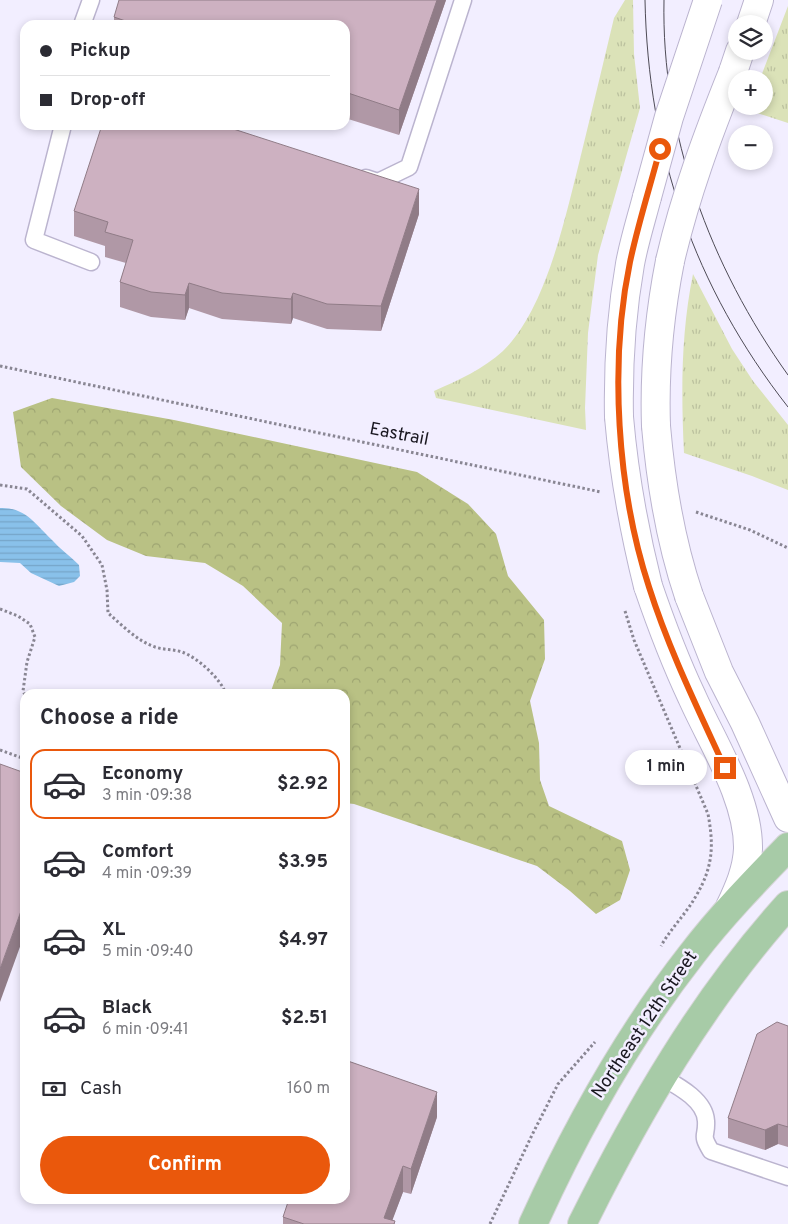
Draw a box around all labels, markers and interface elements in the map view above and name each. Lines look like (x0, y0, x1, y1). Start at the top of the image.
map controls (728, 15, 773, 170)
button: layers (728, 15, 773, 60)
text: Pickup (70, 39, 130, 63)
button: + (728, 70, 773, 115)
text: Drop-off (70, 88, 145, 112)
button: − (728, 125, 773, 170)
route start (649, 138, 671, 160)
street label: Eastrail (367, 418, 431, 452)
text: Choose a ride (40, 705, 178, 732)
callout: 1 min (625, 750, 708, 786)
text: 1 min (647, 757, 685, 777)
route end (714, 757, 736, 779)
icon: car (42, 762, 87, 807)
text: Economy (102, 762, 183, 786)
text: $2.92 (277, 772, 328, 796)
text: 3 min · 09:38 (102, 786, 192, 806)
icon: car (42, 840, 87, 885)
text: Comfort (102, 840, 174, 864)
text: $3.95 (278, 850, 328, 874)
text: 4 min · 09:39 (102, 864, 192, 884)
icon: car (42, 918, 87, 963)
text: XL (102, 918, 125, 942)
text: $4.97 (278, 928, 328, 952)
text: 5 min · 09:40 (102, 942, 193, 962)
street label: Northeast 12th Street (587, 947, 703, 1103)
icon: car (42, 996, 87, 1041)
text: Black (102, 996, 152, 1020)
text: $2.51 (281, 1006, 328, 1030)
text: 6 min · 09:41 (102, 1020, 189, 1040)
icon: cash (40, 1075, 68, 1103)
text: Cash (80, 1077, 122, 1101)
text: 160 m (287, 1079, 330, 1099)
button: Confirm (40, 1136, 330, 1194)

